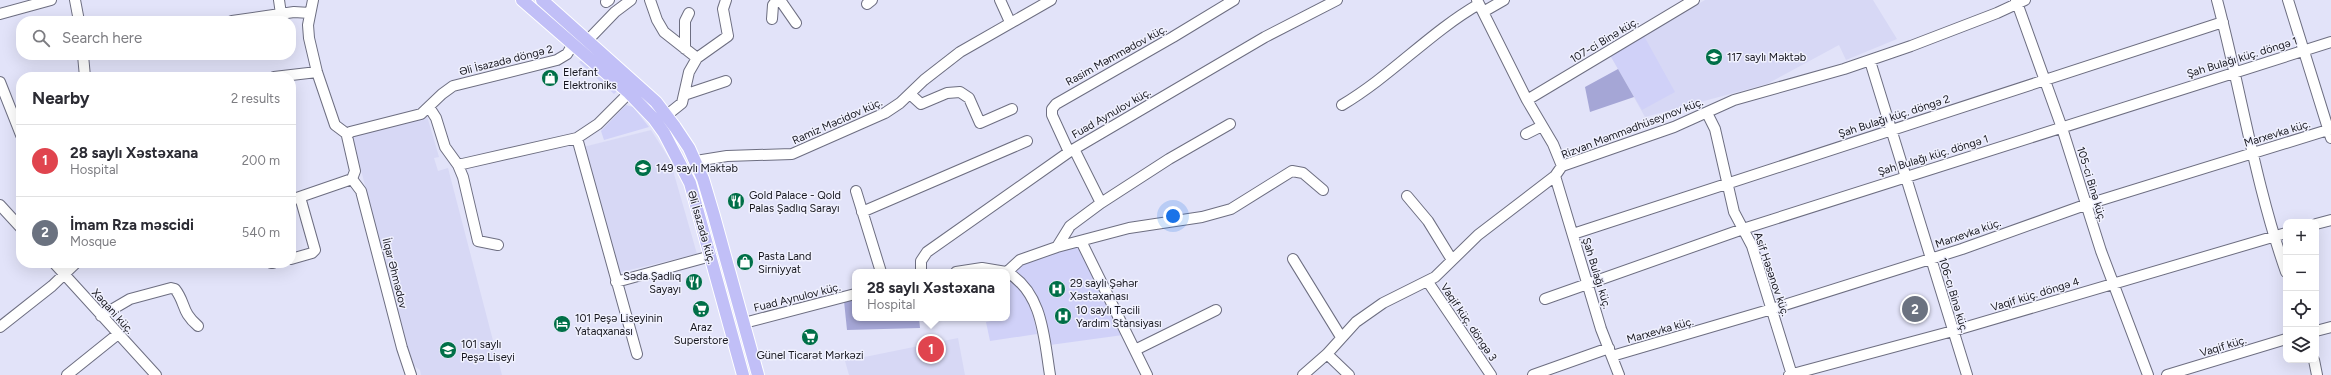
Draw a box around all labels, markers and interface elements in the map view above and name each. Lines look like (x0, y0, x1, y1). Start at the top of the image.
street label: 107-ci Binə küç. (1568, 15, 1641, 66)
search box (16, 16, 296, 60)
street label: Rasim Məmmədov küç. (1064, 22, 1169, 89)
icon: search (30, 27, 52, 49)
text: Search here (62, 29, 142, 47)
street label: Şah Bulağı küç. döngə 1 (2185, 34, 2299, 81)
street label: Əli İsazadə döngə 2 (458, 43, 554, 78)
school or university icon: 117 saylı Məktəb (1704, 47, 1724, 67)
place label: 117 saylı Məktəb (1727, 51, 1806, 64)
place label: Elefant Elektroniks (563, 66, 617, 92)
shop icon: Elefant Elektroniks (540, 68, 560, 88)
street label: Fuad Aynulov küç. (1069, 86, 1153, 141)
text: Nearby (32, 88, 90, 108)
text: 2 results (231, 91, 280, 106)
street label: Şah Bulağı küç. döngə 2 (1837, 92, 1952, 141)
street label: Rizvan Məmmədhüseynov küç. (1559, 95, 1705, 162)
street label: Ramiz Məcidov küç. (790, 96, 884, 147)
street label: Marxevka küç. (2242, 117, 2312, 150)
street label: Şah Bulağı küç. döngə 1 (1876, 132, 1990, 179)
text: 28 saylı Xəstəxana (70, 144, 198, 162)
street label: 105-ci Binə küç. (2074, 145, 2109, 223)
text: 1 (42, 153, 48, 168)
text: 200 m (242, 153, 280, 168)
school or university icon: 149 saylı Məktəb (633, 158, 653, 178)
text: Hospital (70, 162, 118, 177)
place label: 149 saylı Məktəb (656, 162, 738, 175)
street label: Əli İsazadə küç. (685, 189, 718, 265)
place label: Gold Palace - Qold Palas Şadlıq Sarayı (749, 189, 841, 215)
restaurant icon: Gold Palace - Qold Palas Şadlıq Sarayı (726, 191, 746, 211)
your location (1163, 206, 1183, 226)
text: İmam Rza məscidi (70, 216, 194, 234)
street label: Marxevka küç. (1934, 216, 2003, 251)
map controls (2283, 219, 2319, 363)
button: + (2283, 219, 2319, 255)
text: 2 (41, 225, 49, 240)
text: 540 m (242, 225, 280, 240)
street label: Asif Həsənov küç. (1751, 230, 1792, 318)
text: Mosque (70, 234, 116, 249)
street label: Şah Bulağı küç. (1580, 236, 1613, 310)
street label: İlqar Əhmədov (379, 237, 410, 310)
place label: Pasta Land Sirniyyat (758, 250, 811, 276)
shop icon: Pasta Land Sirniyyat (735, 252, 755, 272)
button: − (2283, 255, 2319, 291)
street label: 106-cı Binə küç. (1936, 256, 1971, 334)
popup (852, 269, 1010, 321)
place label: Səda Şadlıq Sayayı (623, 270, 681, 296)
restaurant icon: Səda Şadlıq Sayayı (684, 272, 704, 292)
street label: Vaqif küç. döngə 4 (1989, 275, 2081, 314)
place label: 29 saylı Şəhər Xəstəxanası (1070, 277, 1138, 303)
text: 28 saylı Xəstəxana (867, 279, 995, 297)
hospital icon: 29 saylı Şəhər Xəstəxanası (1047, 279, 1067, 299)
street label: Fuad Aynulov küç. (752, 280, 842, 315)
street label: Vaqif küç. döngə 3 (1438, 281, 1499, 364)
street label: Xəqani küç. (89, 286, 136, 336)
button: locate (2283, 291, 2319, 327)
pin: 2 (1902, 294, 1928, 324)
text: Hospital (867, 297, 915, 312)
supermarket icon: Araz Superstore (691, 299, 711, 319)
place label: 10 saylı Təcili Yardım Stansiyası (1076, 304, 1162, 330)
hospital icon: 10 saylı Təcili Yardım Stansiyası (1053, 306, 1073, 326)
place label: 101 Peşə Liseyinin Yataqxanası (575, 312, 663, 338)
hotel icon: 101 Peşə Liseyinin Yataqxanası (552, 314, 572, 334)
street label: Marxevka küç. (1625, 315, 1695, 346)
place label: Araz Superstore (674, 321, 728, 347)
supermarket icon: Günel Ticarət Mərkəzi (800, 327, 820, 347)
button: layers (2283, 327, 2319, 363)
street label: Vaqif küç. (2198, 333, 2248, 360)
pin: 1 (918, 334, 944, 364)
place label: 101 saylı Peşə Liseyi (461, 338, 515, 364)
school or university icon: 101 saylı Peşə Liseyi (438, 340, 458, 360)
place label: Günel Ticarət Mərkəzi (756, 349, 864, 362)

